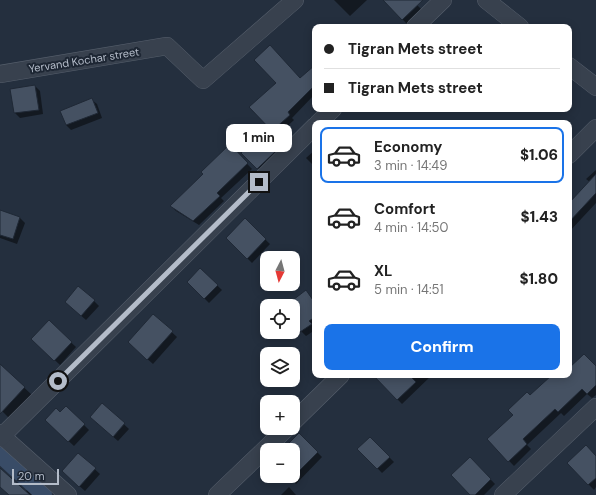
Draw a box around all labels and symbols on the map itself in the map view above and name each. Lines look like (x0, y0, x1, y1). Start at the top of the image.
street label: Yervand Kochar street (28, 44, 140, 76)
callout: 1 min (226, 124, 292, 152)
route end (250, 173, 268, 191)
north arrow (260, 251, 300, 291)
route start (49, 372, 67, 390)
scale bar (12, 467, 59, 486)

